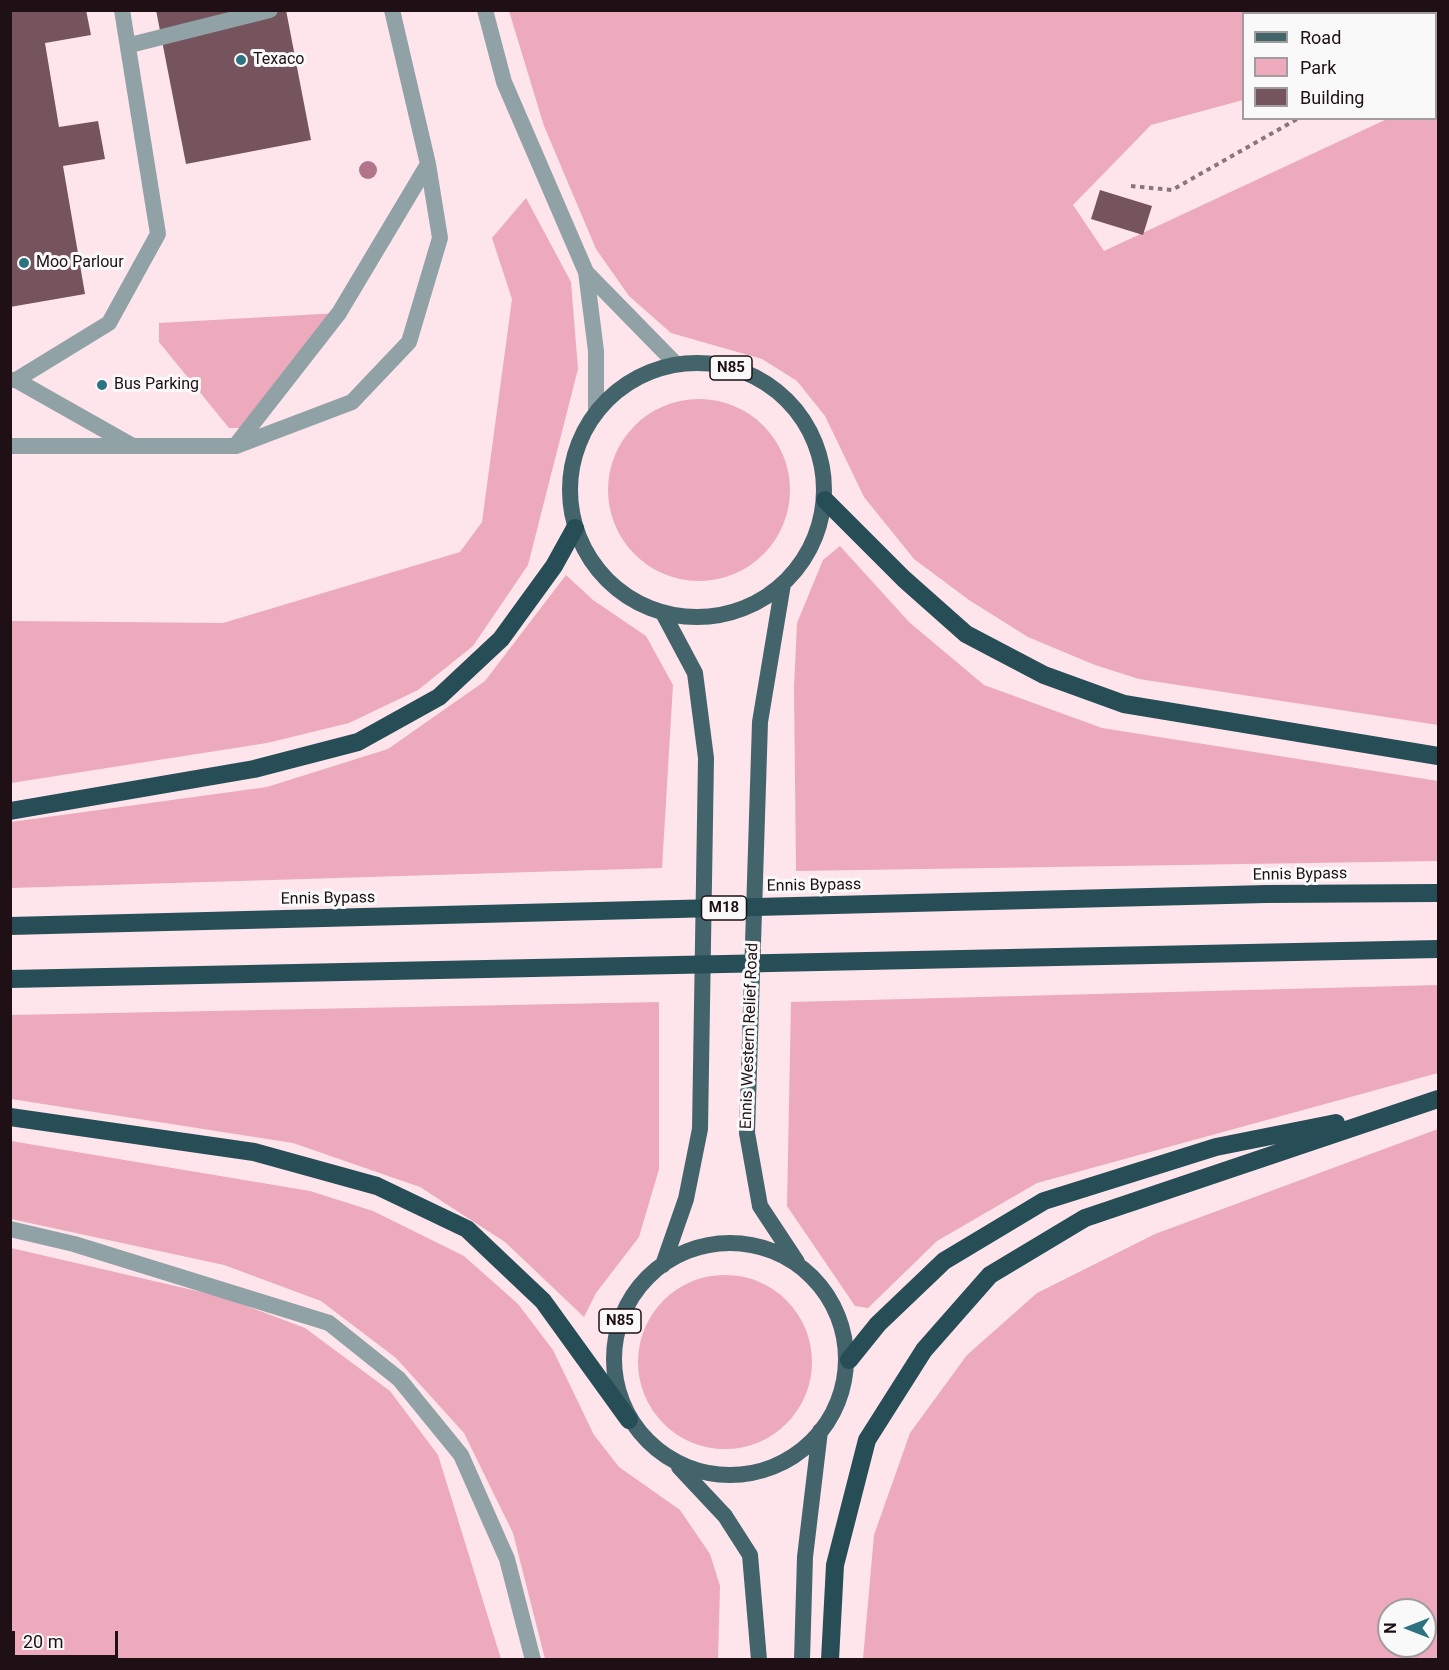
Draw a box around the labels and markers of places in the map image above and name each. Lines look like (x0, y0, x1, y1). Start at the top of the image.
place label: Texaco (253, 50, 304, 70)
marker: Texaco (234, 53, 248, 67)
place label: Moo Parlour (36, 253, 124, 273)
marker: Moo Parlour (17, 256, 31, 270)
place label: Bus Parking (114, 375, 199, 395)
marker: Bus Parking (95, 378, 109, 392)

